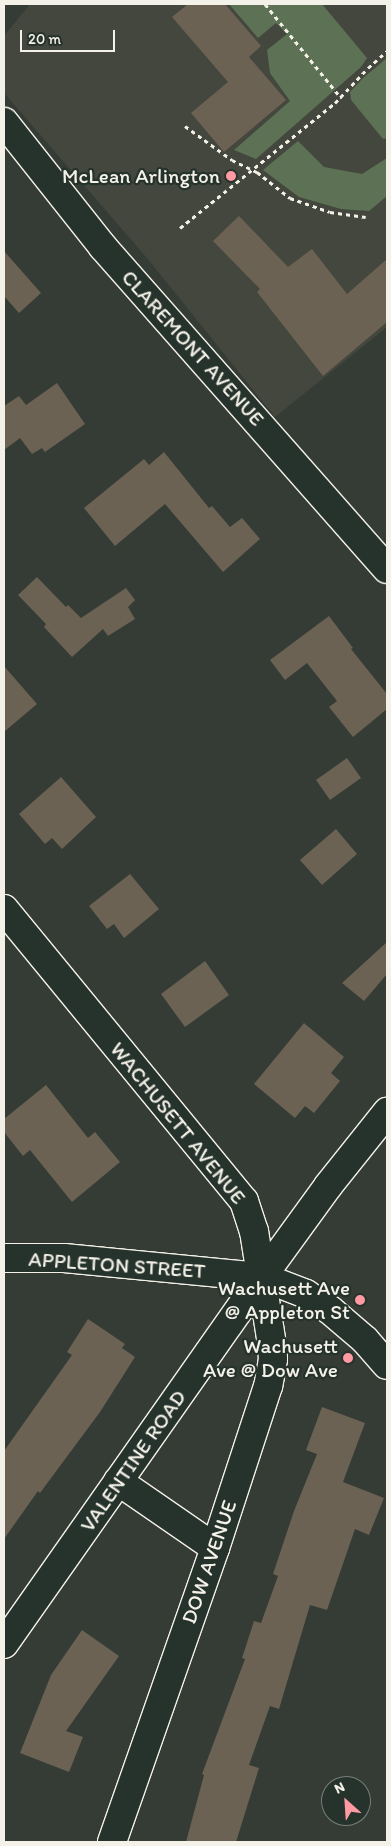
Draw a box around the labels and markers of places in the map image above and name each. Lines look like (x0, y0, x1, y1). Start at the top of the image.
place label: McLean Arlington (61, 163, 220, 189)
marker: McLean Arlington (224, 169, 238, 183)
place label: Wachusett Ave @ Appleton St (218, 1275, 350, 1325)
marker: Wachusett Ave @ Appleton St (354, 1294, 366, 1306)
place label: Wachusett Ave @ Dow Ave (203, 1333, 338, 1383)
marker: Wachusett Ave @ Dow Ave (342, 1352, 354, 1364)

